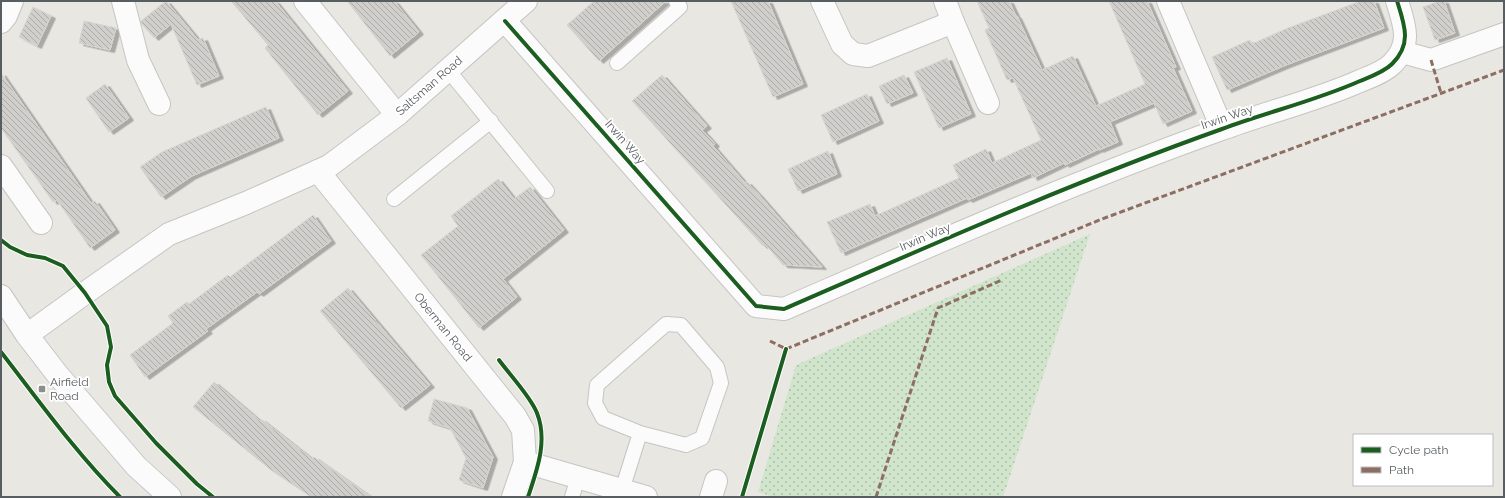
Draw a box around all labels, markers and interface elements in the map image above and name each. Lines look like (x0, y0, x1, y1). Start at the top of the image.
street label: Saltsman Road (393, 53, 465, 119)
street label: Irwin Way (1199, 101, 1255, 132)
street label: Irwin Way (602, 117, 648, 167)
street label: Irwin Way (897, 220, 953, 254)
street label: Oberman Road (411, 290, 475, 364)
place label: Airfield Road (50, 375, 89, 403)
marker: Airfield Road (37, 384, 47, 394)
legend (1353, 434, 1493, 486)
text: Cycle path (1389, 443, 1448, 457)
text: Path (1389, 463, 1414, 477)

